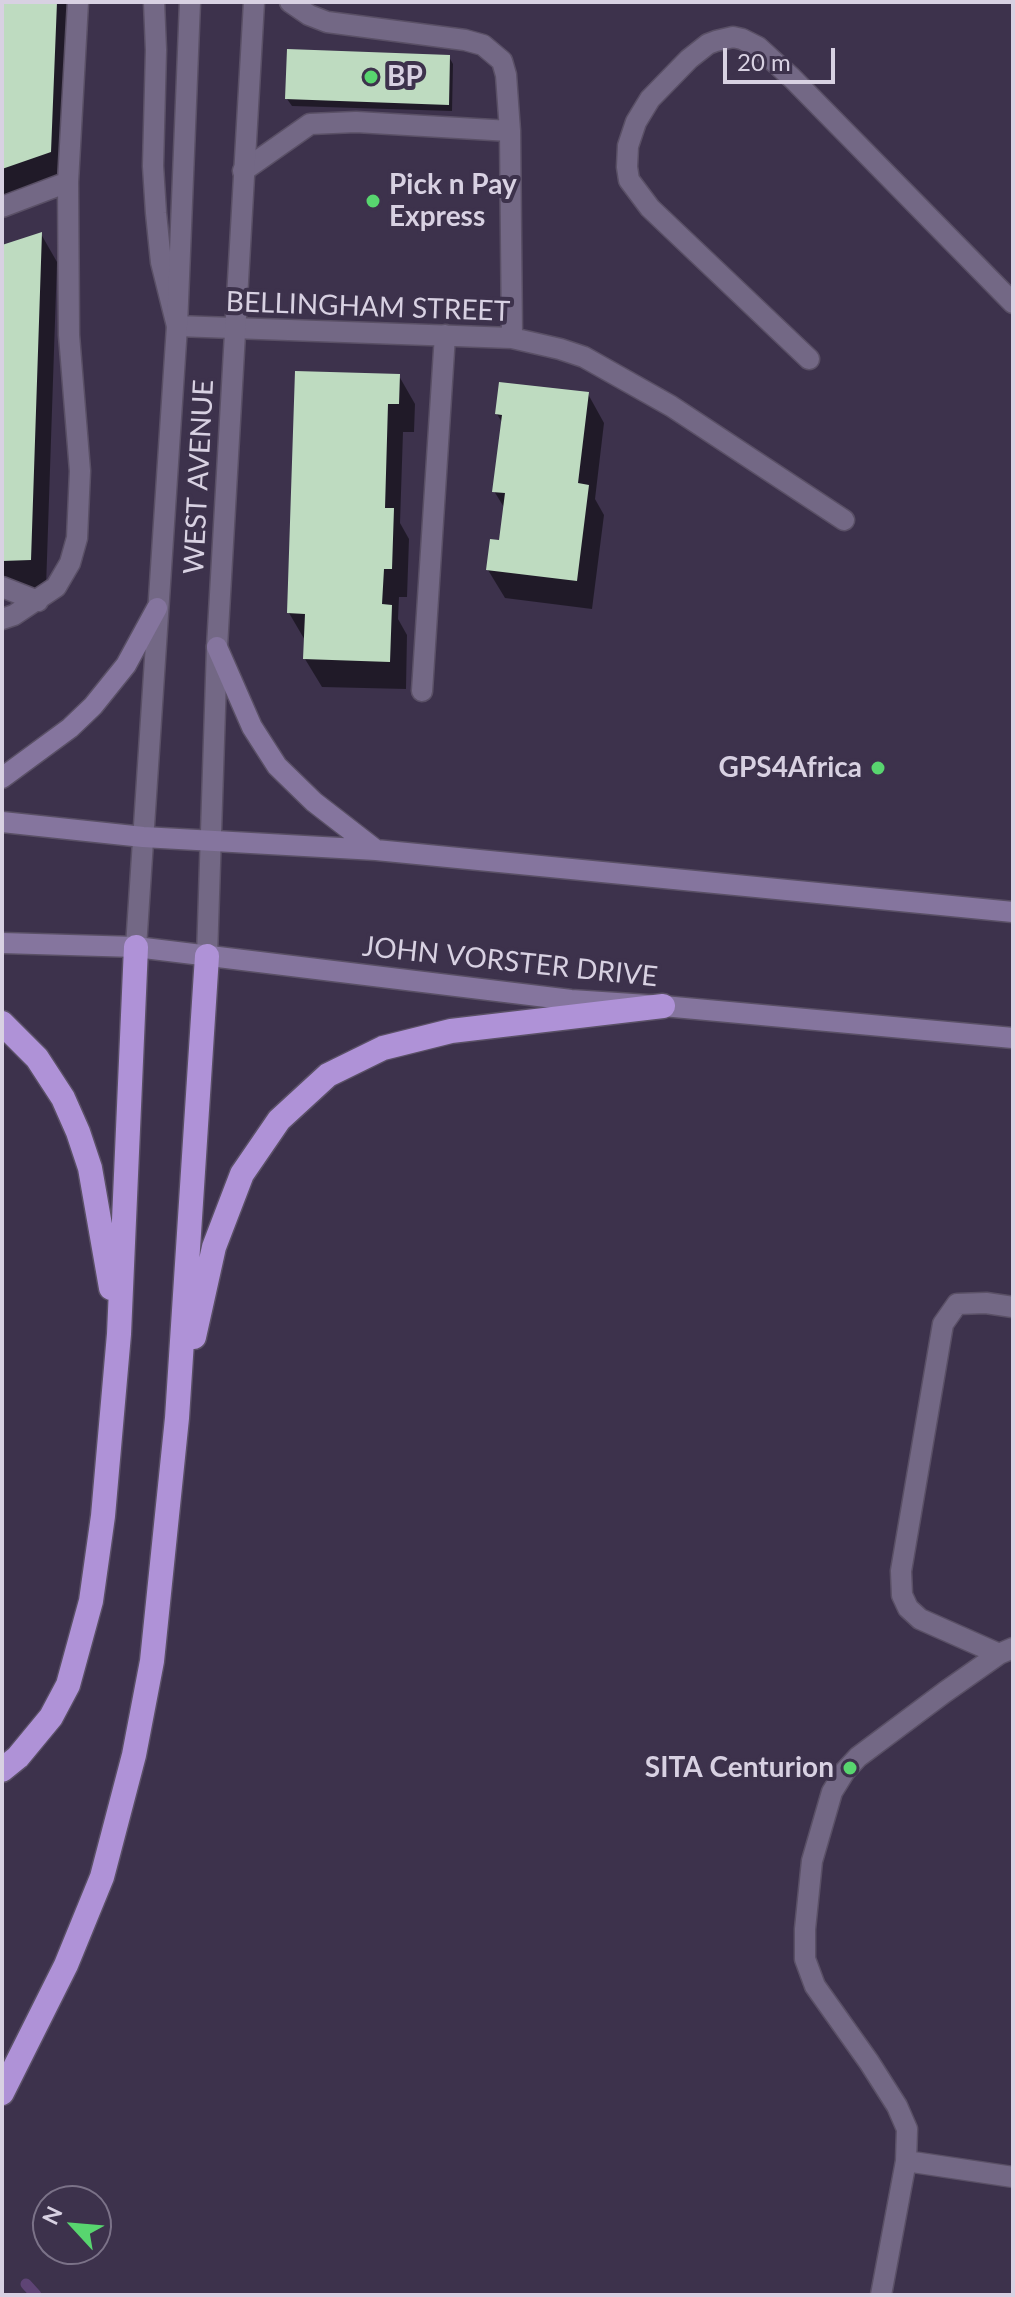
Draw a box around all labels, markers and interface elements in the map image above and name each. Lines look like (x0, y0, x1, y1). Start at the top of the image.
scale bar (727, 32, 839, 82)
text: 20 m (737, 47, 791, 76)
place label: BP (387, 60, 423, 94)
marker: BP (362, 68, 380, 86)
place label: Pick n Pay Express (389, 168, 517, 234)
marker: Pick n Pay Express (364, 192, 382, 210)
street label: BELLINGHAM STREET (225, 285, 511, 329)
street label: WEST AVENUE (177, 379, 221, 575)
place label: GPS4Africa (719, 751, 862, 785)
marker: GPS4Africa (869, 759, 887, 777)
street label: JOHN VORSTER DRIVE (361, 930, 659, 994)
place label: SITA Centurion (645, 1751, 834, 1785)
marker: SITA Centurion (841, 1759, 859, 1777)
north arrow (32, 2185, 112, 2265)
text: N (36, 2202, 68, 2229)

